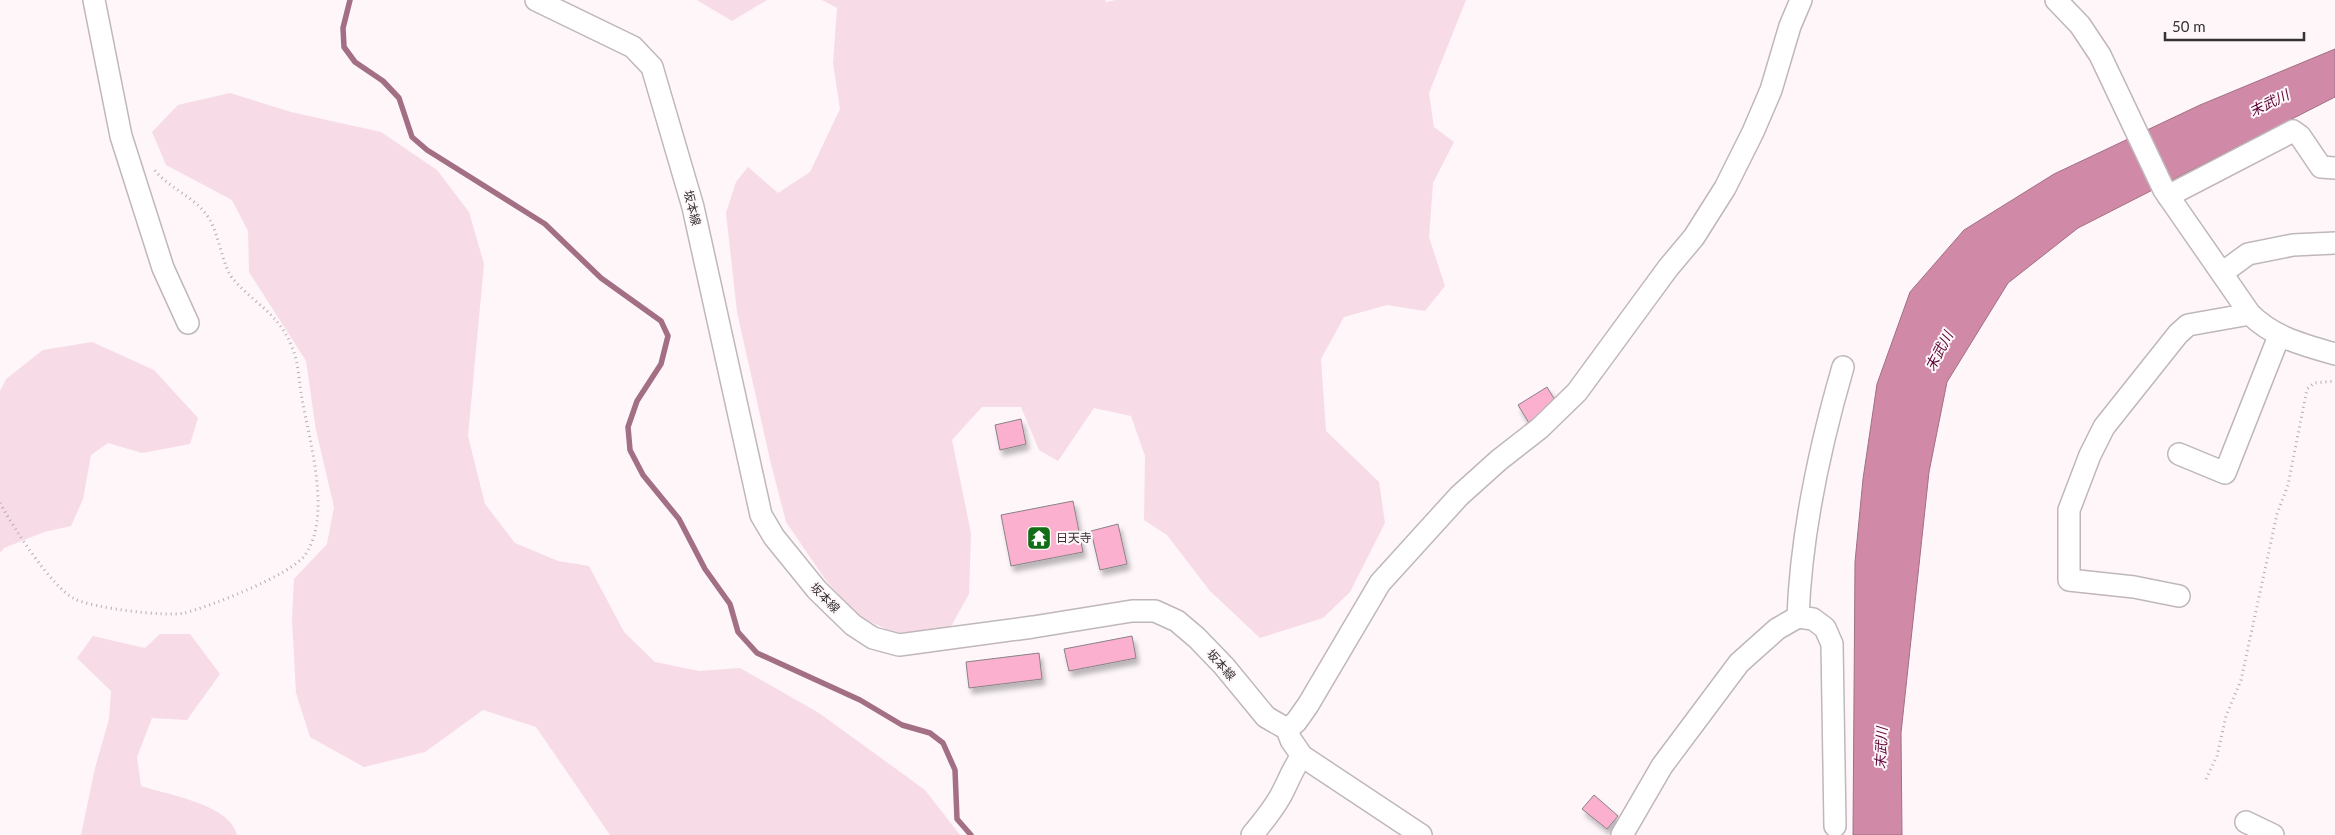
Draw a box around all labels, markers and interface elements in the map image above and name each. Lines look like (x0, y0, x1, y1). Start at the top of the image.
scale bar (2165, 10, 2304, 42)
text: 50 m (2172, 17, 2206, 35)
water label: 末武川 (2246, 85, 2293, 119)
street label: 坂本線 (681, 189, 704, 227)
water label: 末武川 (1921, 326, 1957, 373)
temple icon: 日天寺 (1026, 525, 1052, 551)
place label: 日天寺 (1056, 530, 1092, 545)
street label: 坂本線 (807, 579, 843, 616)
street label: 坂本線 (1204, 646, 1239, 683)
water label: 末武川 (1871, 725, 1890, 769)

